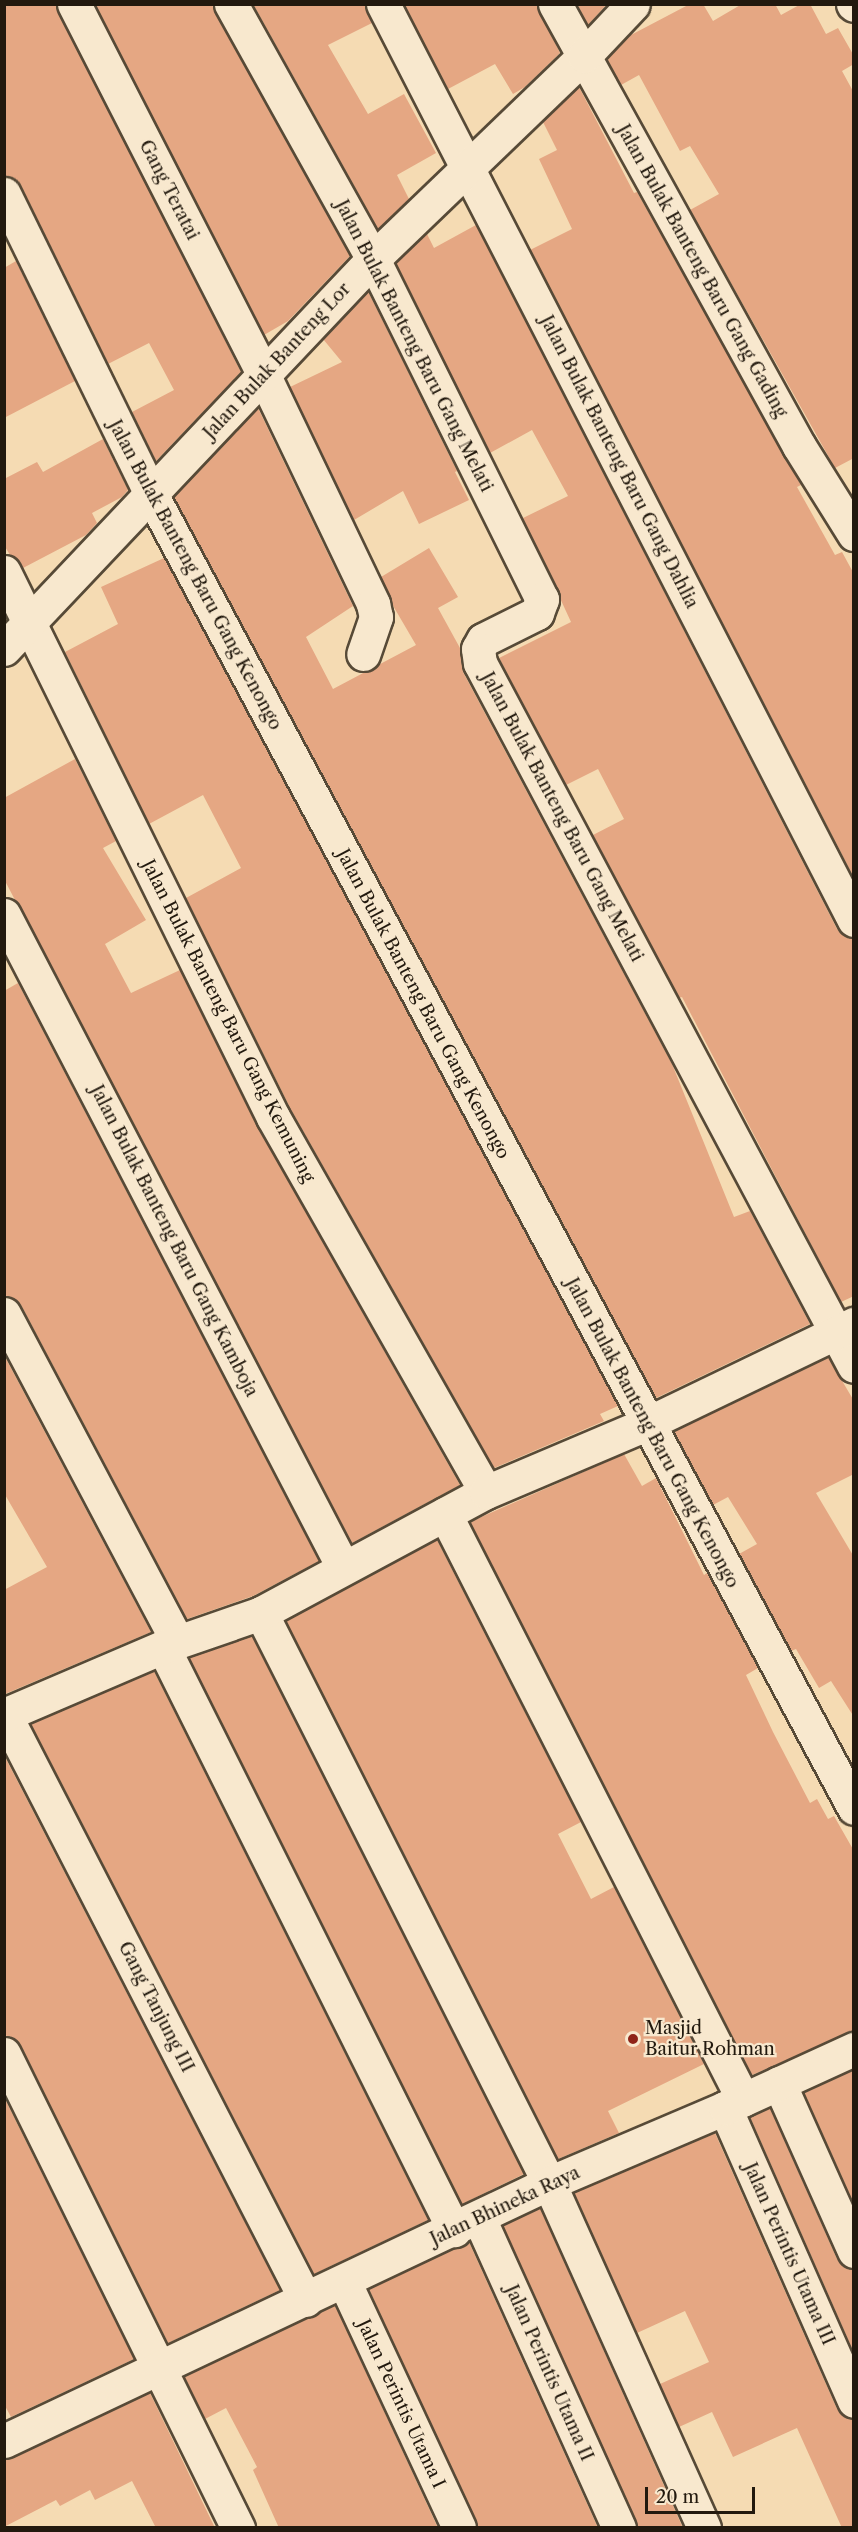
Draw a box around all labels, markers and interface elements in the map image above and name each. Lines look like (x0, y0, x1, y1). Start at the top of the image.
street label: Jalan Bulak Banteng Baru Gang Gading (612, 121, 792, 421)
street label: Gang Teratai (134, 136, 204, 244)
street label: Jalan Bulak Banteng Baru Gang Melati (331, 196, 497, 496)
street label: Jalan Bulak Banteng Lor (199, 278, 355, 444)
street label: Jalan Bulak Banteng Baru Gang Dahlia (535, 312, 703, 612)
street label: Jalan Bulak Banteng Baru Gang Kenongo (104, 416, 286, 734)
street label: Jalan Bulak Banteng Baru Gang Melati (476, 668, 648, 966)
street label: Jalan Bulak Banteng Baru Gang Kenongo (332, 845, 514, 1163)
street label: Jalan Bulak Banteng Baru Gang Kemuning (137, 856, 319, 1186)
street label: Jalan Bulak Banteng Baru Gang Kamboja (86, 1081, 262, 1401)
street label: Jalan Bulak Banteng Baru Gang Kenongo (561, 1274, 743, 1592)
street label: Gang Tanjung III (114, 1938, 198, 2076)
place label: Masjid Baitur Rohman (645, 2018, 775, 2060)
marker: Masjid Baitur Rohman (626, 2032, 640, 2046)
street label: Jalan Perintis Utama III (739, 2159, 839, 2349)
street label: Jalan Bhineka Raya (427, 2162, 583, 2250)
street label: Jalan Perintis Utama II (500, 2281, 598, 2465)
street label: Jalan Perintis Utama I (352, 2316, 450, 2492)
scale bar (648, 2475, 758, 2513)
text: 20 m (656, 2486, 699, 2508)

